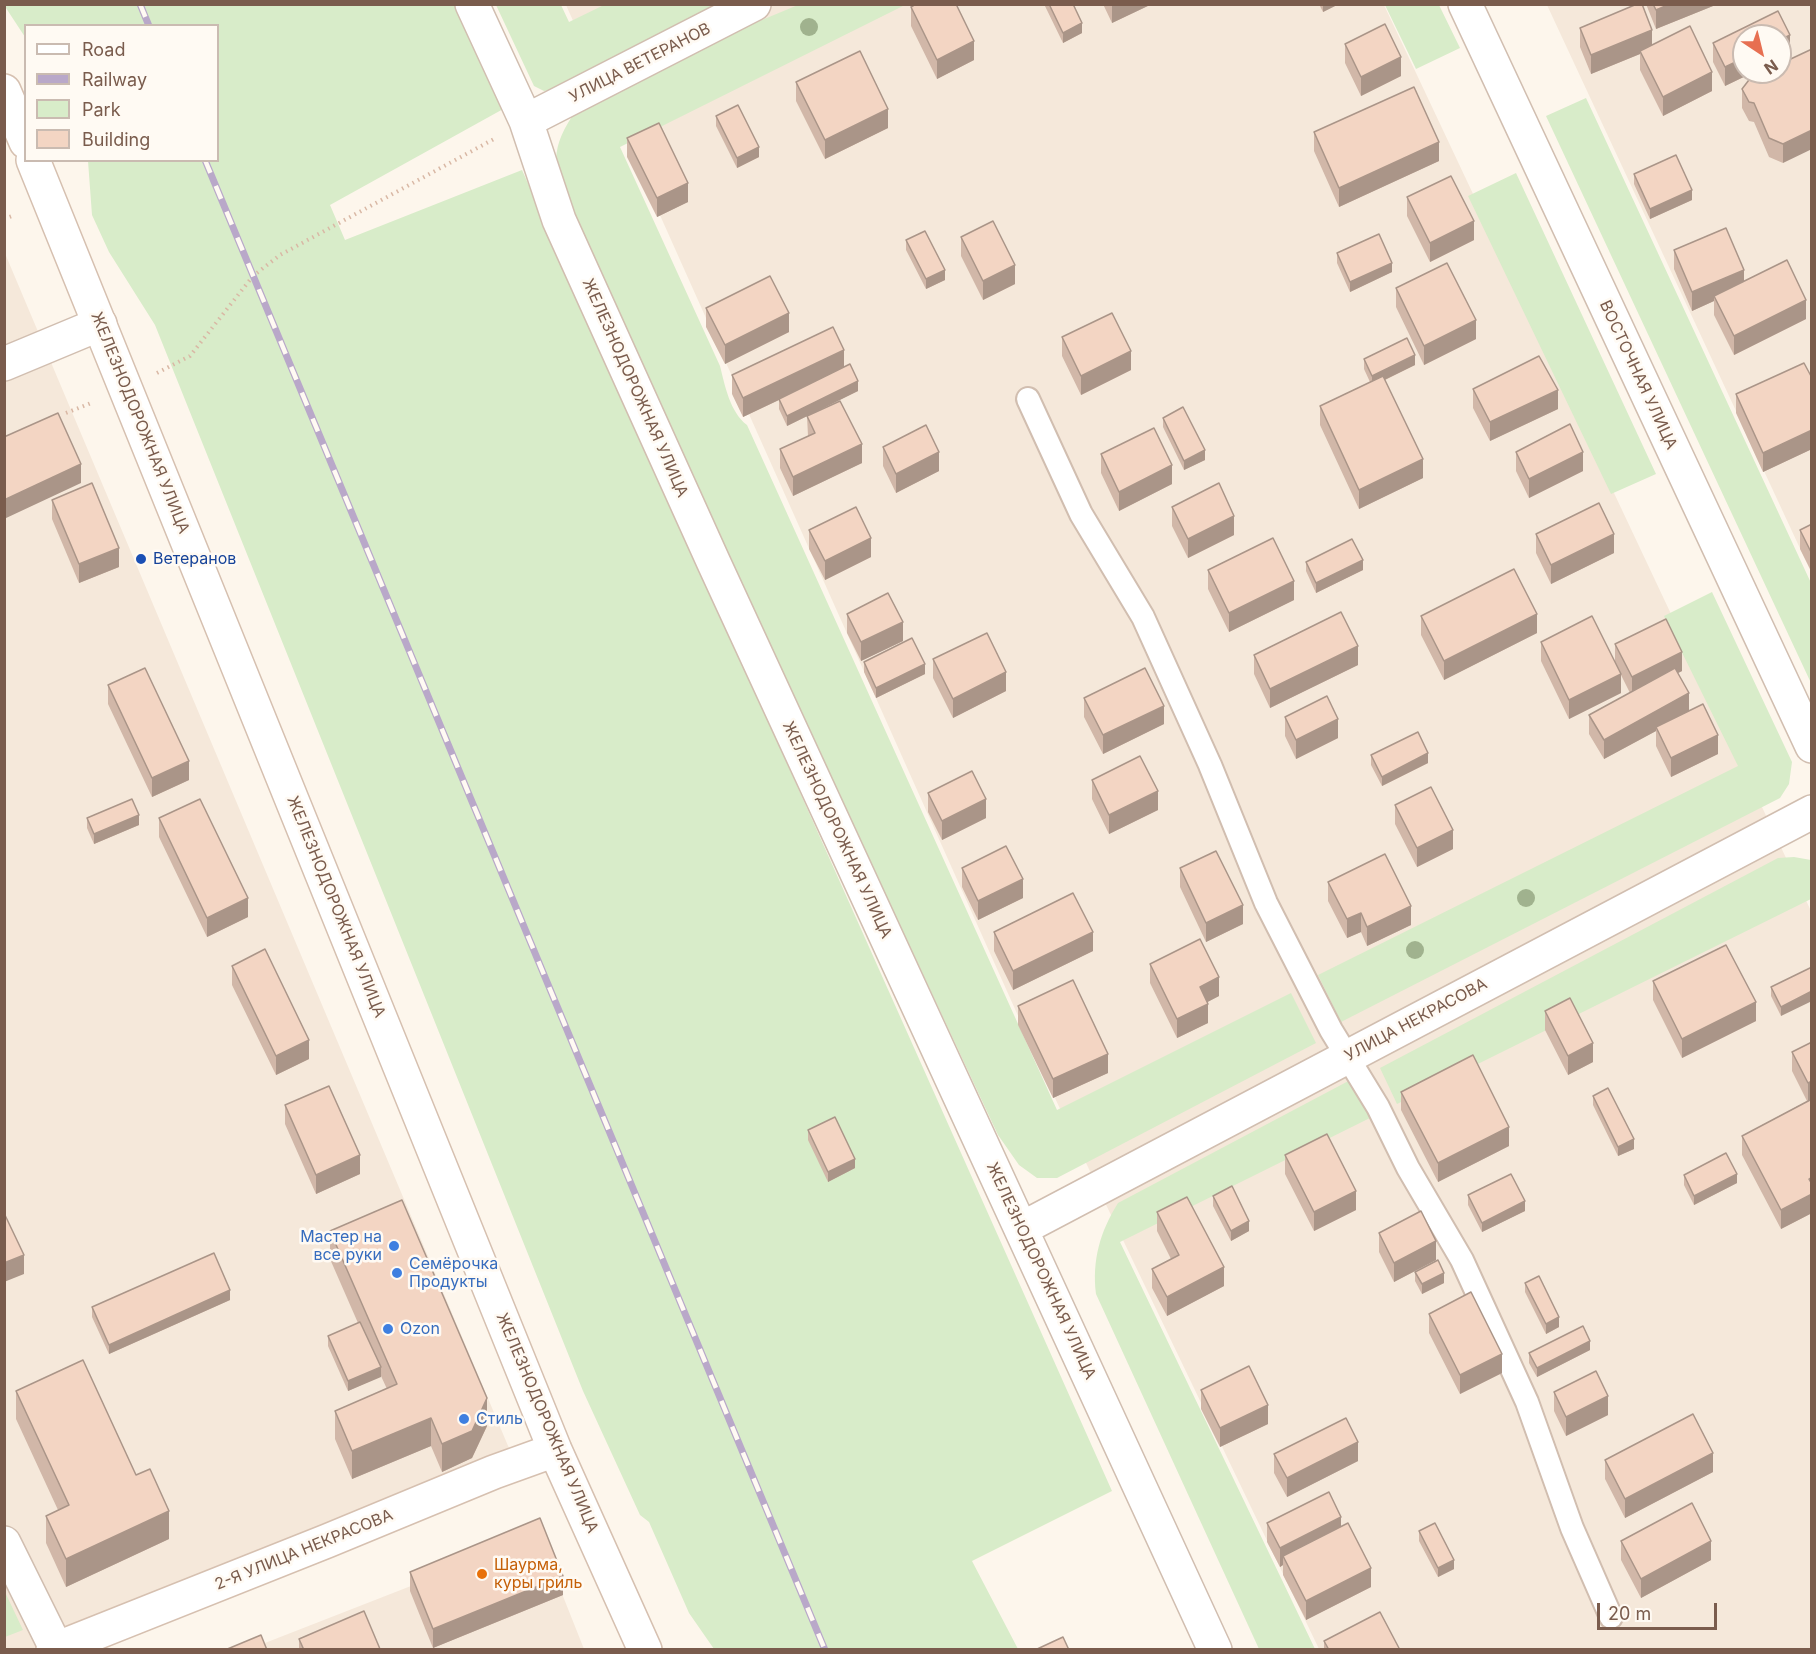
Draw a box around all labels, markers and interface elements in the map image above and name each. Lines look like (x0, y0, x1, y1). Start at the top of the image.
street label: УЛИЦА ВЕТЕРАНОВ (566, 19, 714, 107)
legend (24, 24, 219, 162)
north arrow (1732, 24, 1792, 84)
text: Road (82, 39, 125, 60)
text: N (1760, 55, 1782, 79)
text: Railway (82, 69, 147, 90)
text: Park (82, 99, 121, 120)
text: Building (82, 129, 150, 150)
street label: ЖЕЛЕЗНОДОРОЖНАЯ УЛИЦА (578, 276, 692, 500)
street label: ВОСТОЧНАЯ УЛИЦА (1595, 298, 1681, 452)
street label: ЖЕЛЕЗНОДОРОЖНАЯ УЛИЦА (87, 309, 193, 537)
place label: Ветеранов (153, 549, 236, 569)
marker: Ветеранов (134, 552, 148, 566)
street label: ЖЕЛЕЗНОДОРОЖНАЯ УЛИЦА (778, 718, 896, 942)
street label: ЖЕЛЕЗНОДОРОЖНАЯ УЛИЦА (283, 793, 389, 1021)
street label: УЛИЦА НЕКРАСОВА (1342, 974, 1490, 1066)
street label: ЖЕЛЕЗНОДОРОЖНАЯ УЛИЦА (982, 1159, 1100, 1383)
place label: Мастер на все руки (300, 1227, 382, 1265)
marker: Мастер на все руки (387, 1239, 401, 1253)
place label: Семёрочка Продукты (409, 1254, 498, 1292)
marker: Семёрочка Продукты (390, 1266, 404, 1280)
street label: ЖЕЛЕЗНОДОРОЖНАЯ УЛИЦА (492, 1310, 602, 1536)
place label: Ozon (400, 1319, 440, 1339)
marker: Ozon (381, 1322, 395, 1336)
place label: Стиль (476, 1409, 523, 1429)
marker: Стиль (457, 1412, 471, 1426)
street label: 2-Я УЛИЦА НЕКРАСОВА (212, 1505, 396, 1595)
place label: Шаурма, куры гриль (494, 1555, 582, 1593)
marker: Шаурма, куры гриль (475, 1567, 489, 1581)
scale bar (1600, 1591, 1720, 1629)
text: 20 m (1608, 1603, 1651, 1624)

